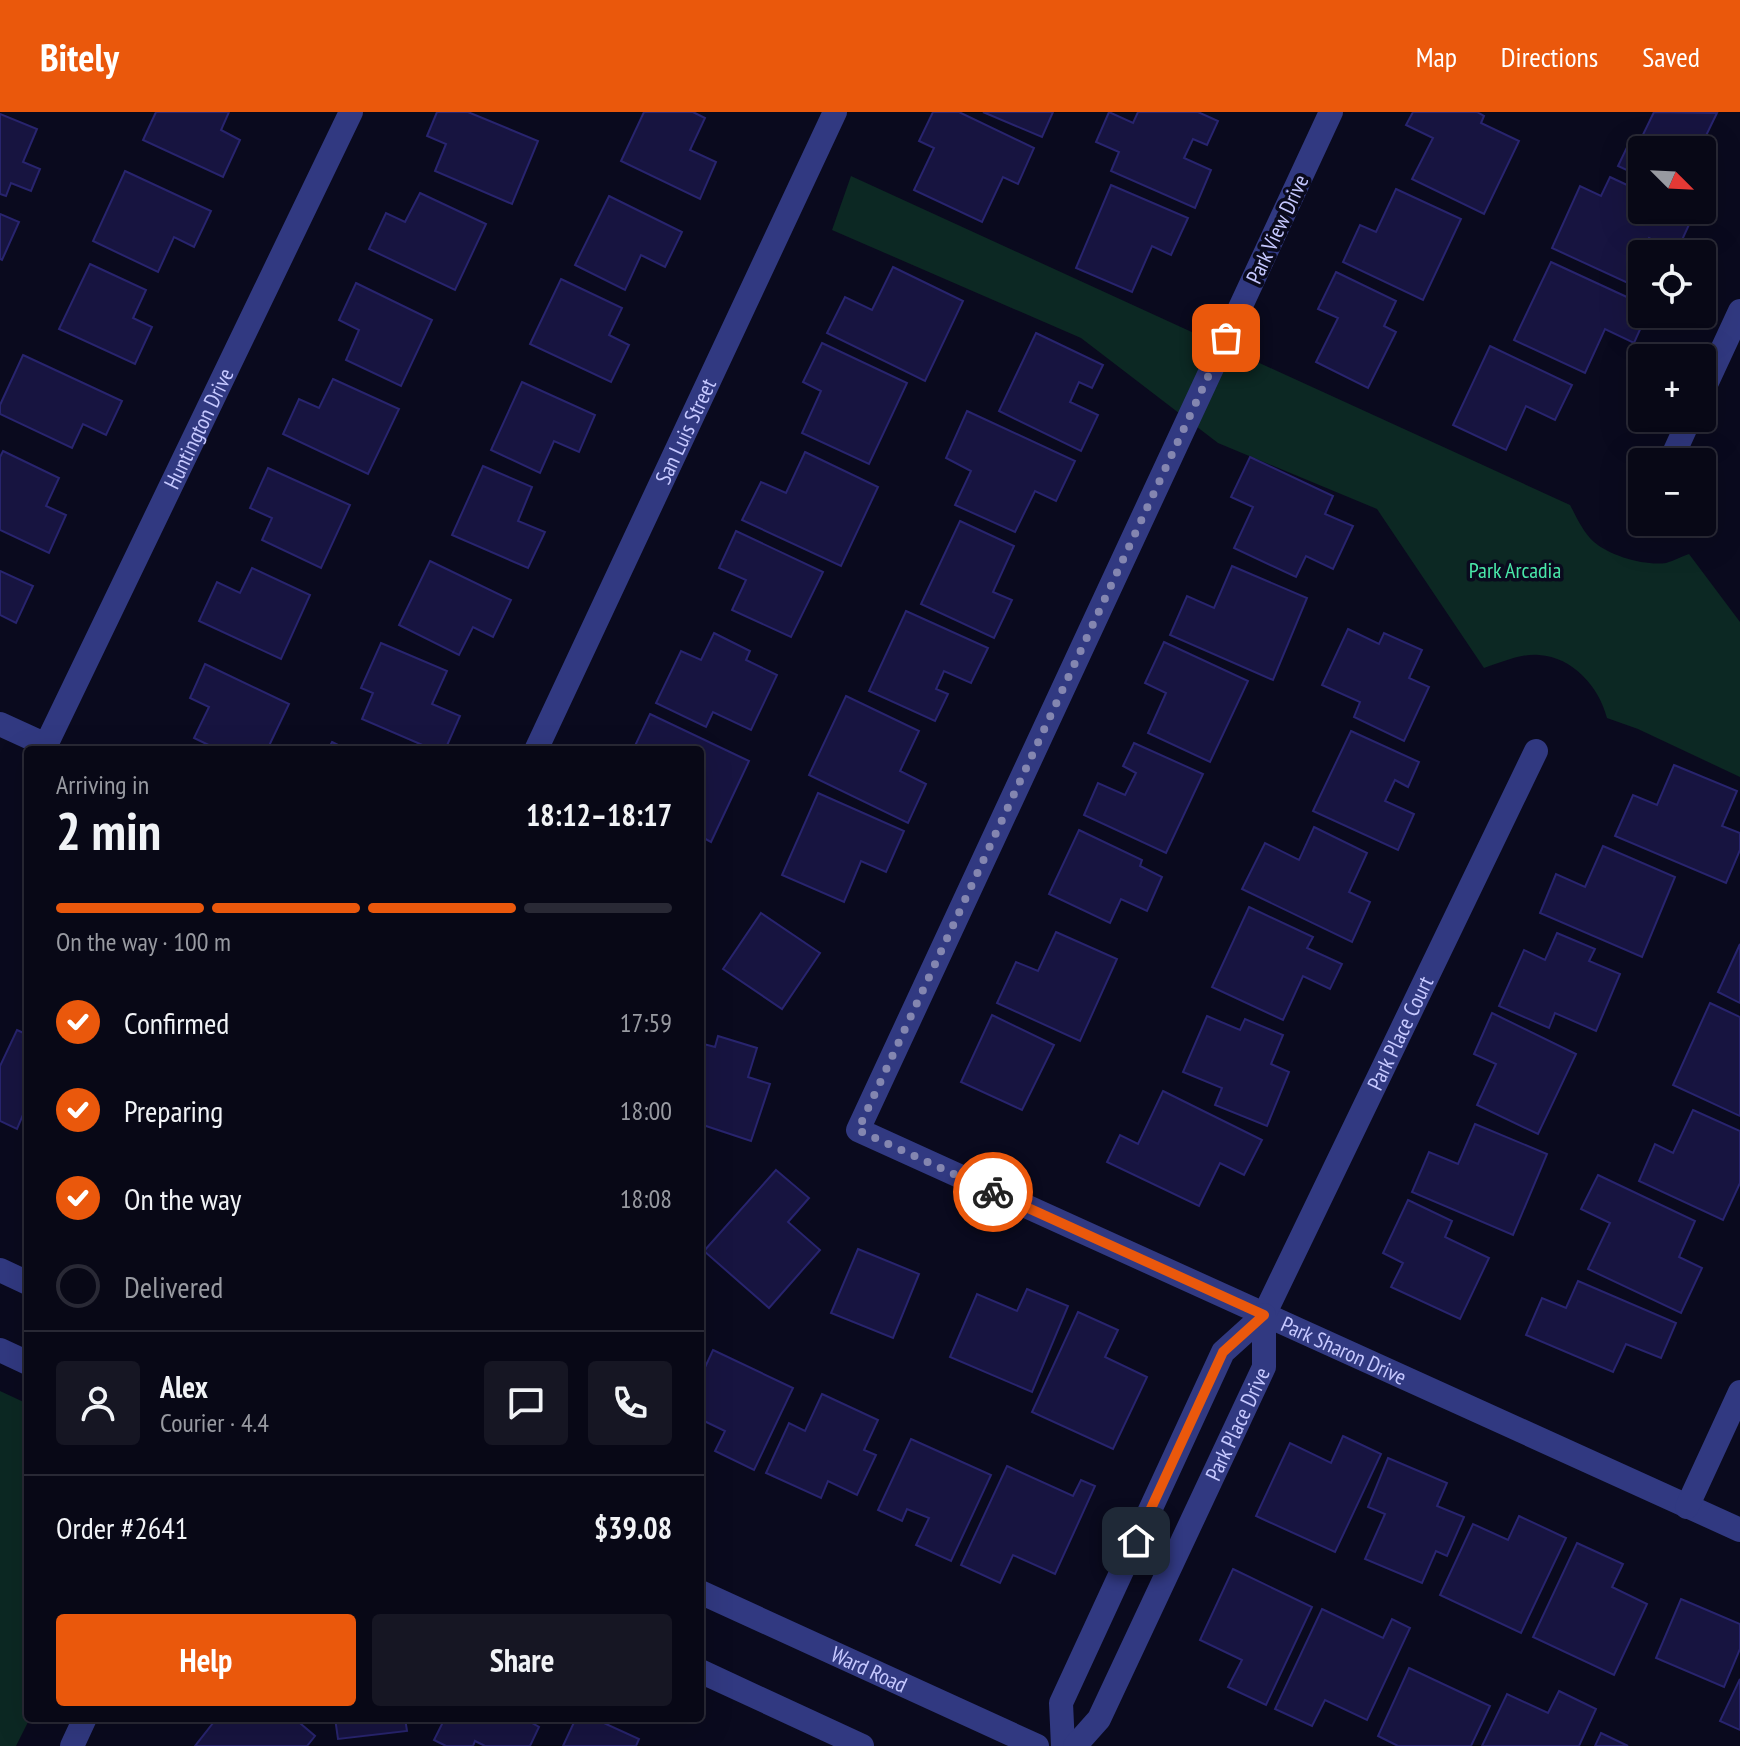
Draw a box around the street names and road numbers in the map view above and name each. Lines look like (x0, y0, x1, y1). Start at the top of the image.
street label: Park View Drive (1240, 170, 1314, 288)
street label: Huntington Drive (158, 363, 240, 493)
street label: San Luis Street (649, 374, 722, 489)
street label: Park Place Court (1361, 971, 1439, 1094)
street label: Park Sharon Drive (1277, 1310, 1411, 1391)
street label: Park Place Drive (1199, 1363, 1276, 1485)
street label: Ward Road (827, 1640, 912, 1699)

